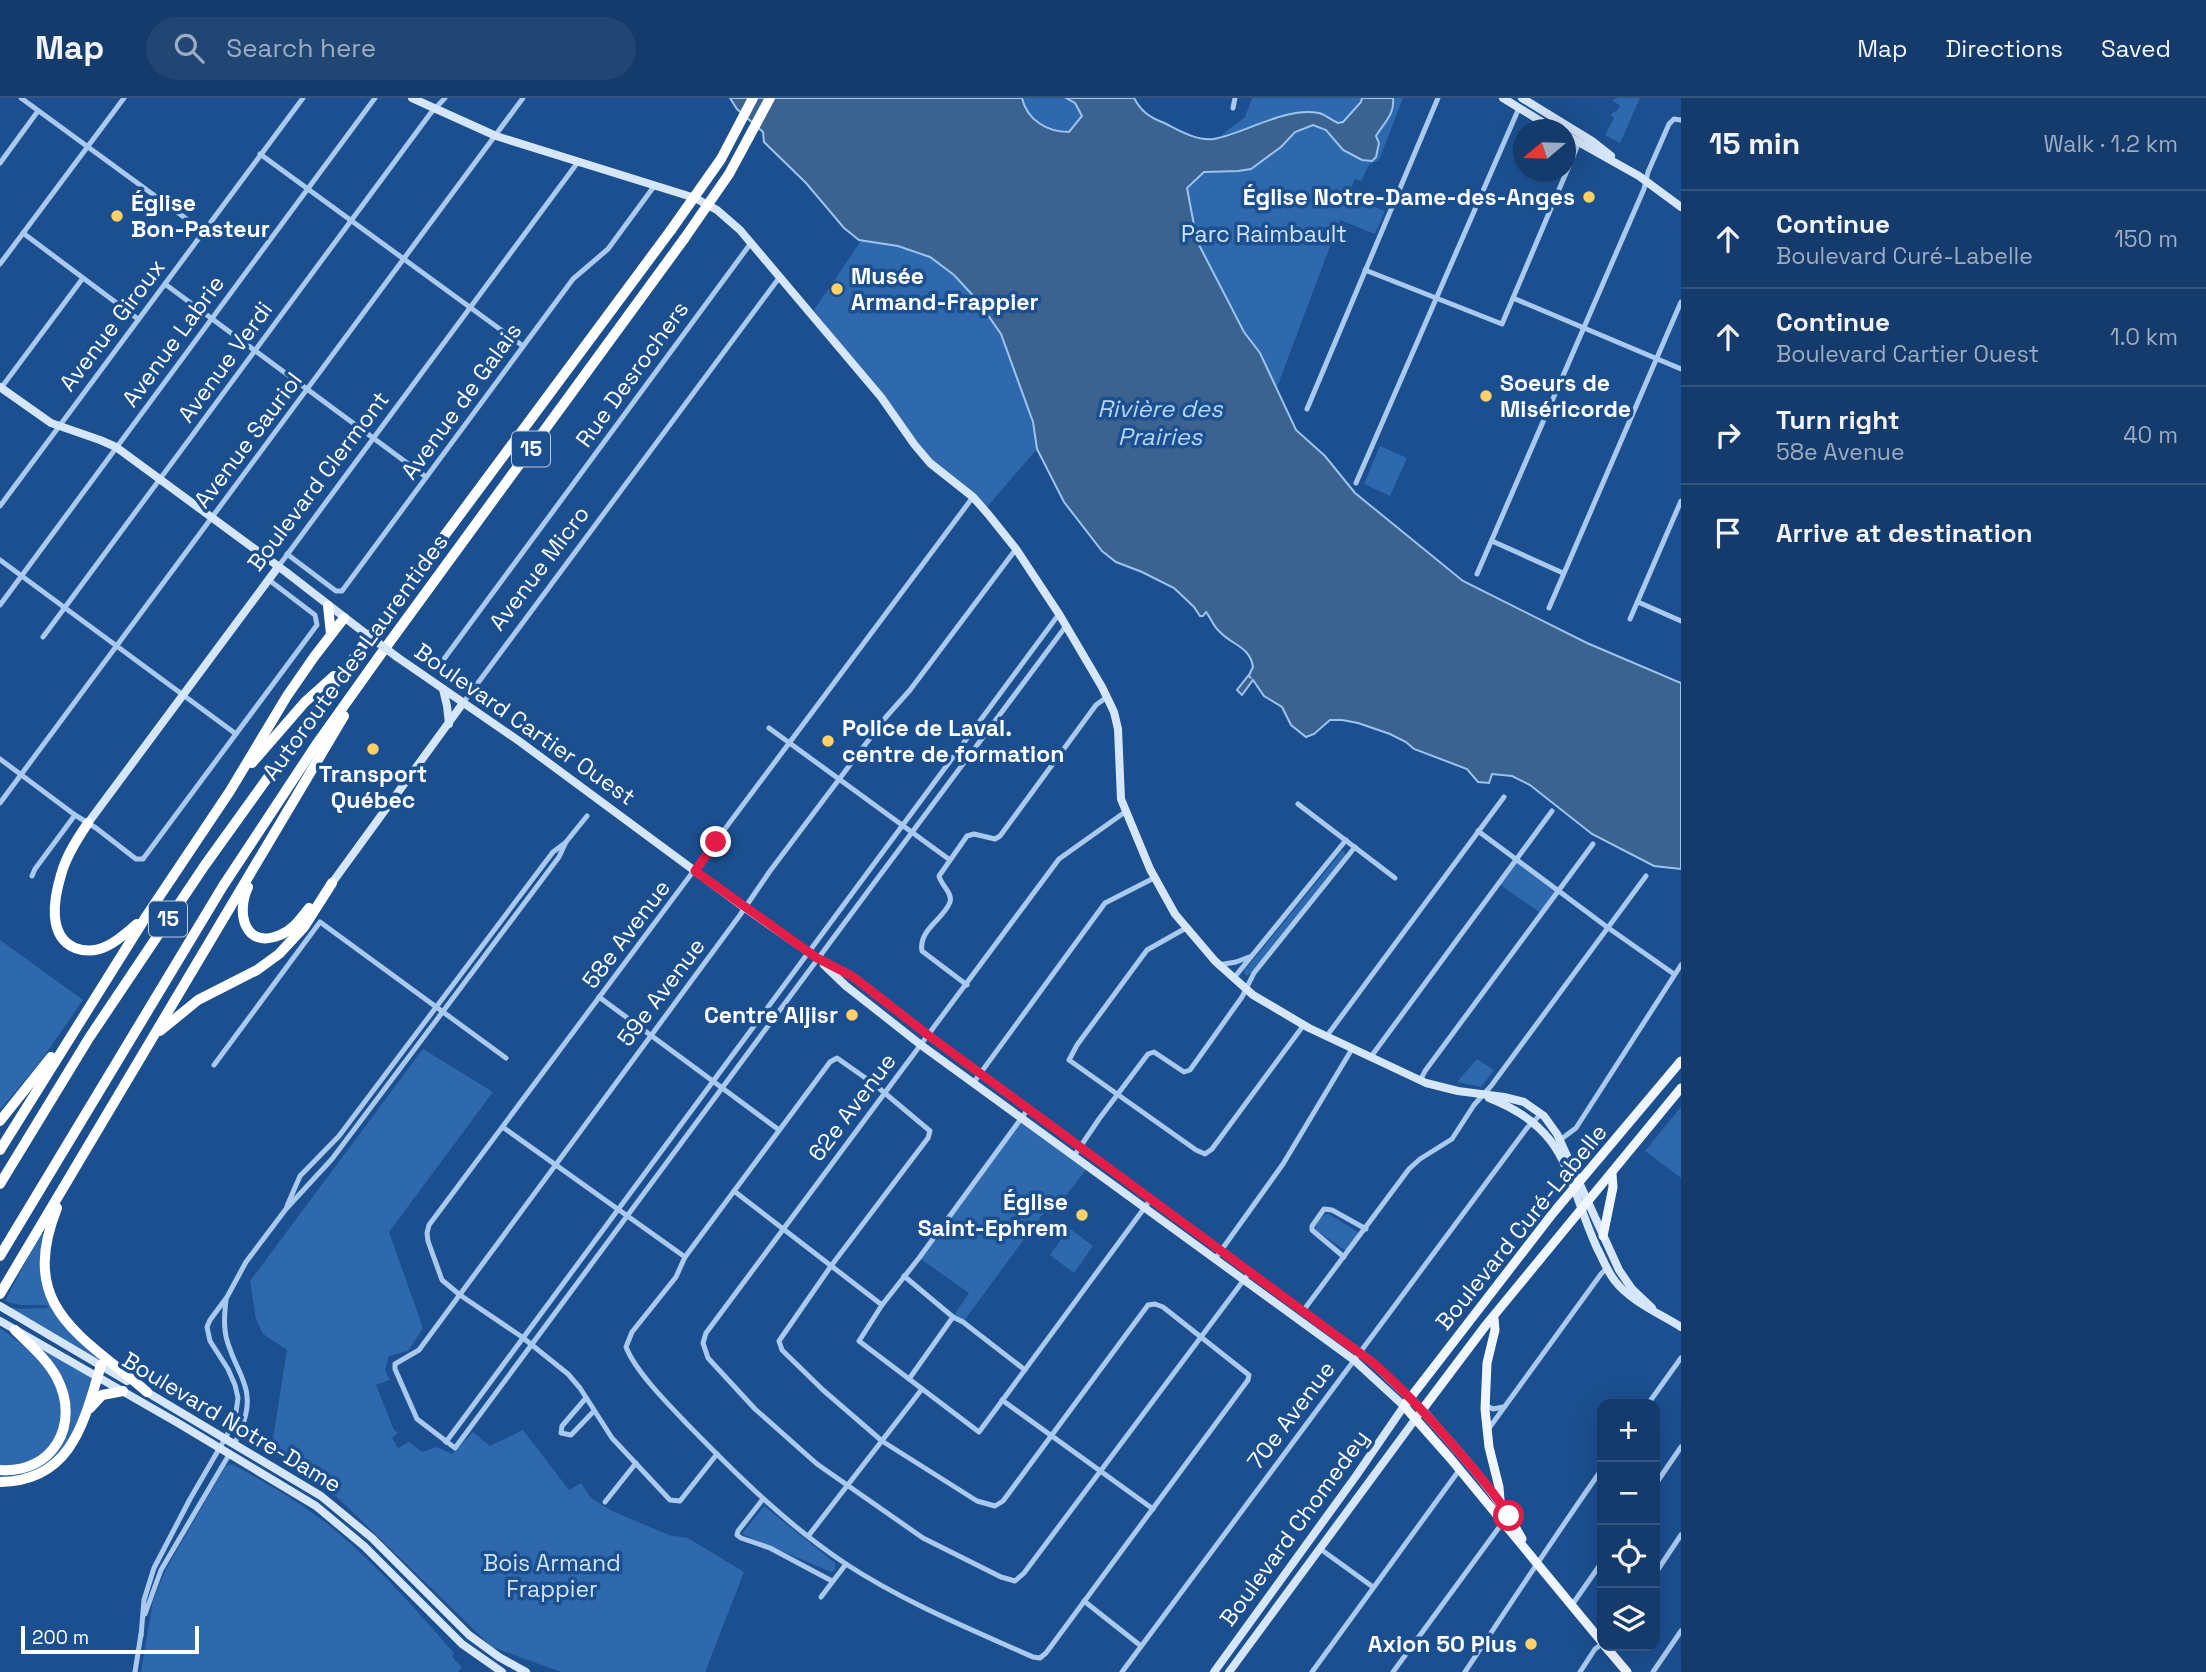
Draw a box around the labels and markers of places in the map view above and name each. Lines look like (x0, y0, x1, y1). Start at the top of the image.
place label: Église Notre-Dame-des-Anges (1243, 182, 1575, 212)
place label: Église Bon-Pasteur (131, 188, 270, 244)
marker: Église Notre-Dame-des-Anges (1581, 189, 1597, 205)
marker: Église Bon-Pasteur (109, 208, 125, 224)
place label: Musée Armand-Frappier (851, 261, 1039, 317)
marker: Musée Armand-Frappier (829, 281, 845, 297)
place label: Soeurs de Miséricorde (1500, 368, 1631, 424)
marker: Soeurs de Miséricorde (1478, 388, 1494, 404)
place label: Police de Laval. centre de formation (842, 713, 1064, 769)
marker: Police de Laval. centre de formation (820, 733, 836, 749)
marker: Transport Québec (365, 741, 381, 757)
place label: Transport Québec (319, 759, 427, 815)
place label: Centre Aljisr (704, 1000, 838, 1030)
marker: Centre Aljisr (844, 1007, 860, 1023)
place label: Église Saint-Ephrem (918, 1187, 1068, 1243)
marker: Église Saint-Ephrem (1074, 1207, 1090, 1223)
place label: Axion 50 Plus (1368, 1629, 1517, 1659)
marker: Axion 50 Plus (1523, 1636, 1539, 1652)

